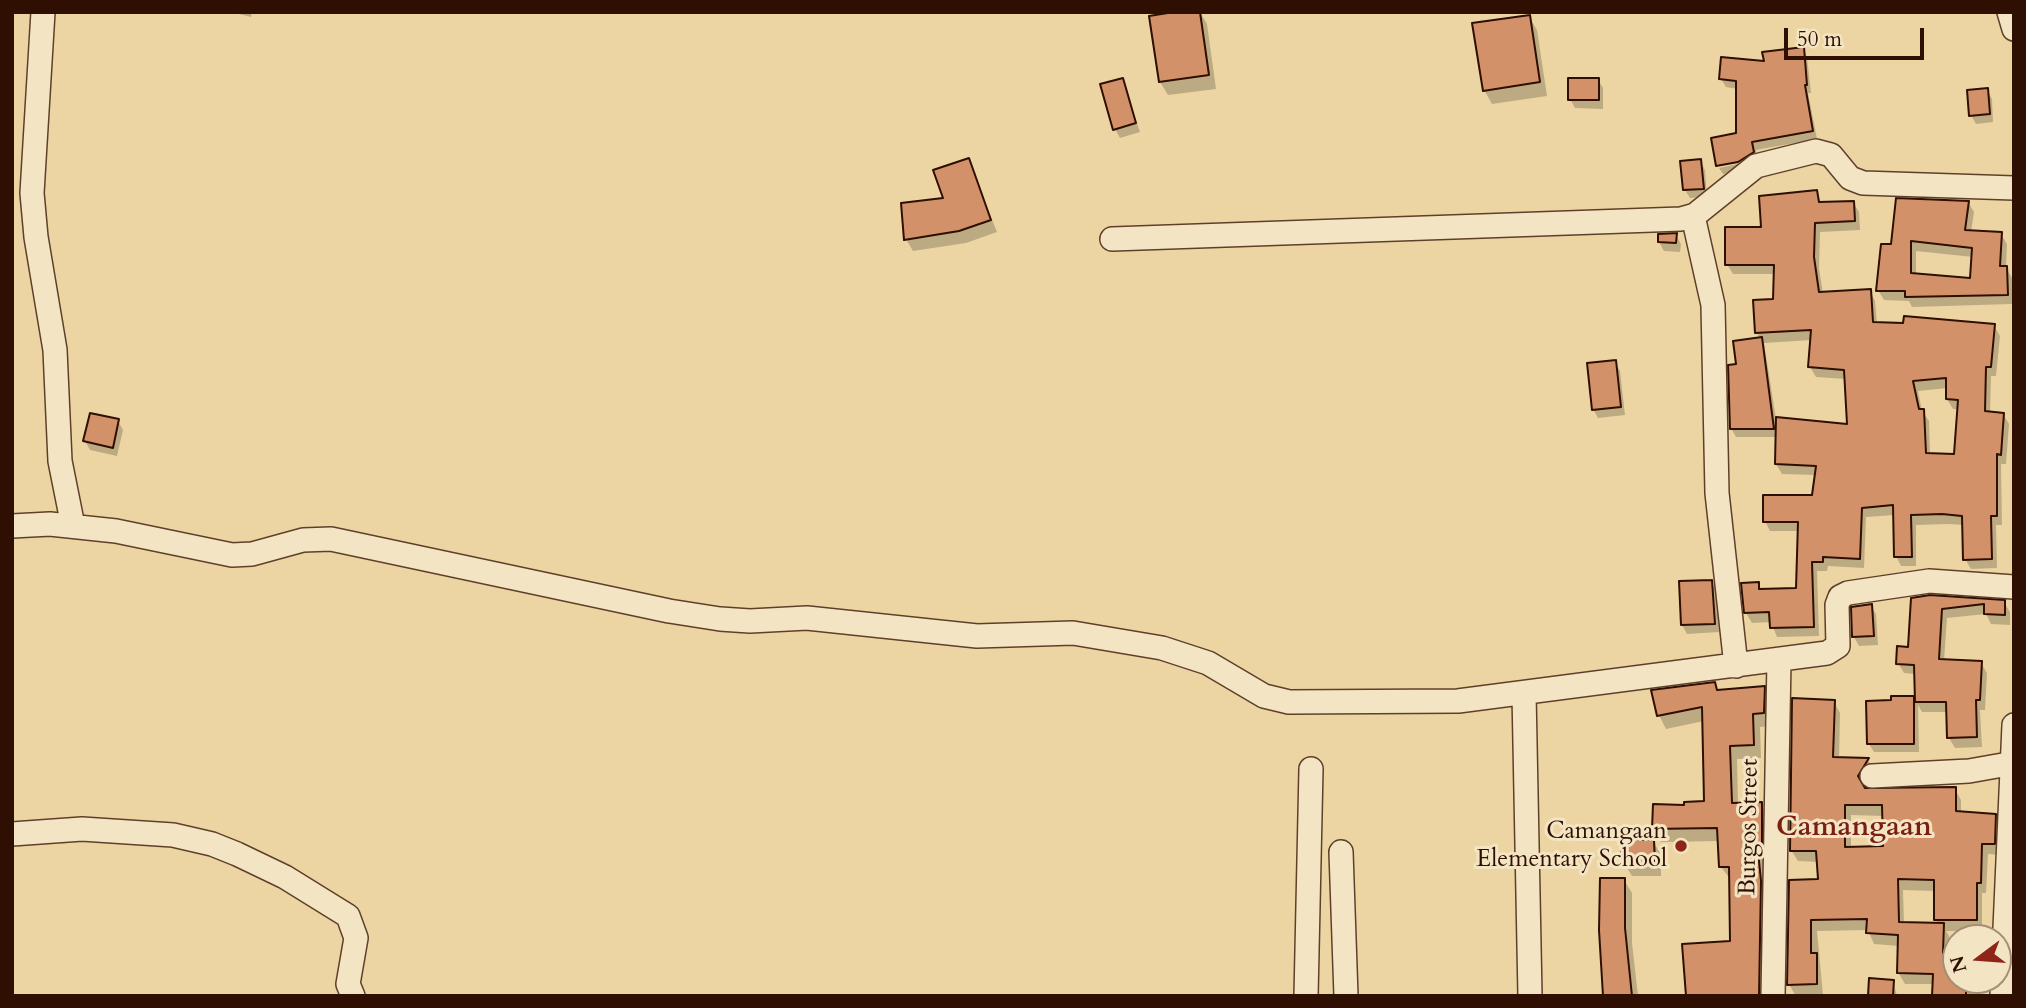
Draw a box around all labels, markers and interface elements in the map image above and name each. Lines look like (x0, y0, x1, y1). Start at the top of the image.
scale bar (1788, 14, 1928, 58)
text: 50 m (1797, 25, 1842, 54)
street label: Burgos Street (1734, 758, 1766, 896)
district label: Camangaan (1776, 812, 1932, 846)
place label: Camangaan Elementary School (1476, 818, 1667, 874)
marker: Camangaan Elementary School (1673, 838, 1689, 854)
north arrow (1942, 924, 2012, 994)
text: N (1944, 953, 1974, 976)

